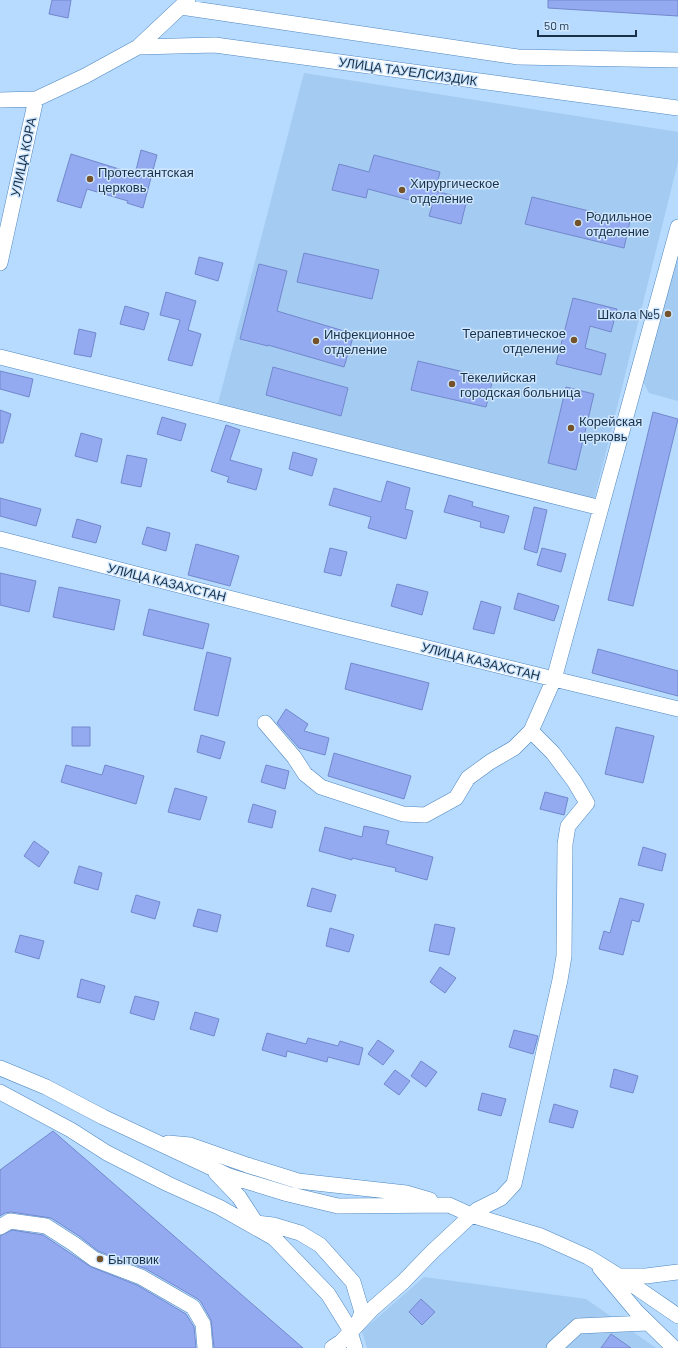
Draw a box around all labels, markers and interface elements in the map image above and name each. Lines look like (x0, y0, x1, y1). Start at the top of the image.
scale bar (538, 12, 636, 38)
text: 50 m (544, 18, 569, 32)
street label: УЛИЦА ТАУЕЛСИЗДИК (338, 53, 479, 89)
street label: УЛИЦА КОРА (7, 116, 39, 198)
place label: Протестантская церковь (98, 164, 194, 195)
marker: Протестантская церковь (85, 174, 95, 184)
place label: Хирургическое отделение (410, 175, 499, 206)
marker: Хирургическое отделение (397, 185, 407, 195)
place label: Родильное отделение (586, 208, 652, 239)
marker: Родильное отделение (573, 218, 583, 228)
place label: Школа №5 (597, 306, 660, 322)
marker: Школа №5 (663, 309, 673, 319)
place label: Терапевтическое отделение (462, 325, 566, 356)
place label: Инфекционное отделение (324, 326, 415, 357)
marker: Терапевтическое отделение (569, 335, 579, 345)
marker: Инфекционное отделение (311, 336, 321, 346)
place label: Текелийская городская больница (460, 369, 581, 400)
marker: Текелийская городская больница (447, 379, 457, 389)
place label: Корейская церковь (579, 413, 642, 444)
marker: Корейская церковь (566, 423, 576, 433)
street label: УЛИЦА КАЗАХСТАН (106, 559, 228, 605)
street label: УЛИЦА КАЗАХСТАН (420, 638, 542, 684)
place label: Бытовик (108, 1251, 159, 1267)
marker: Бытовик (95, 1254, 105, 1264)

